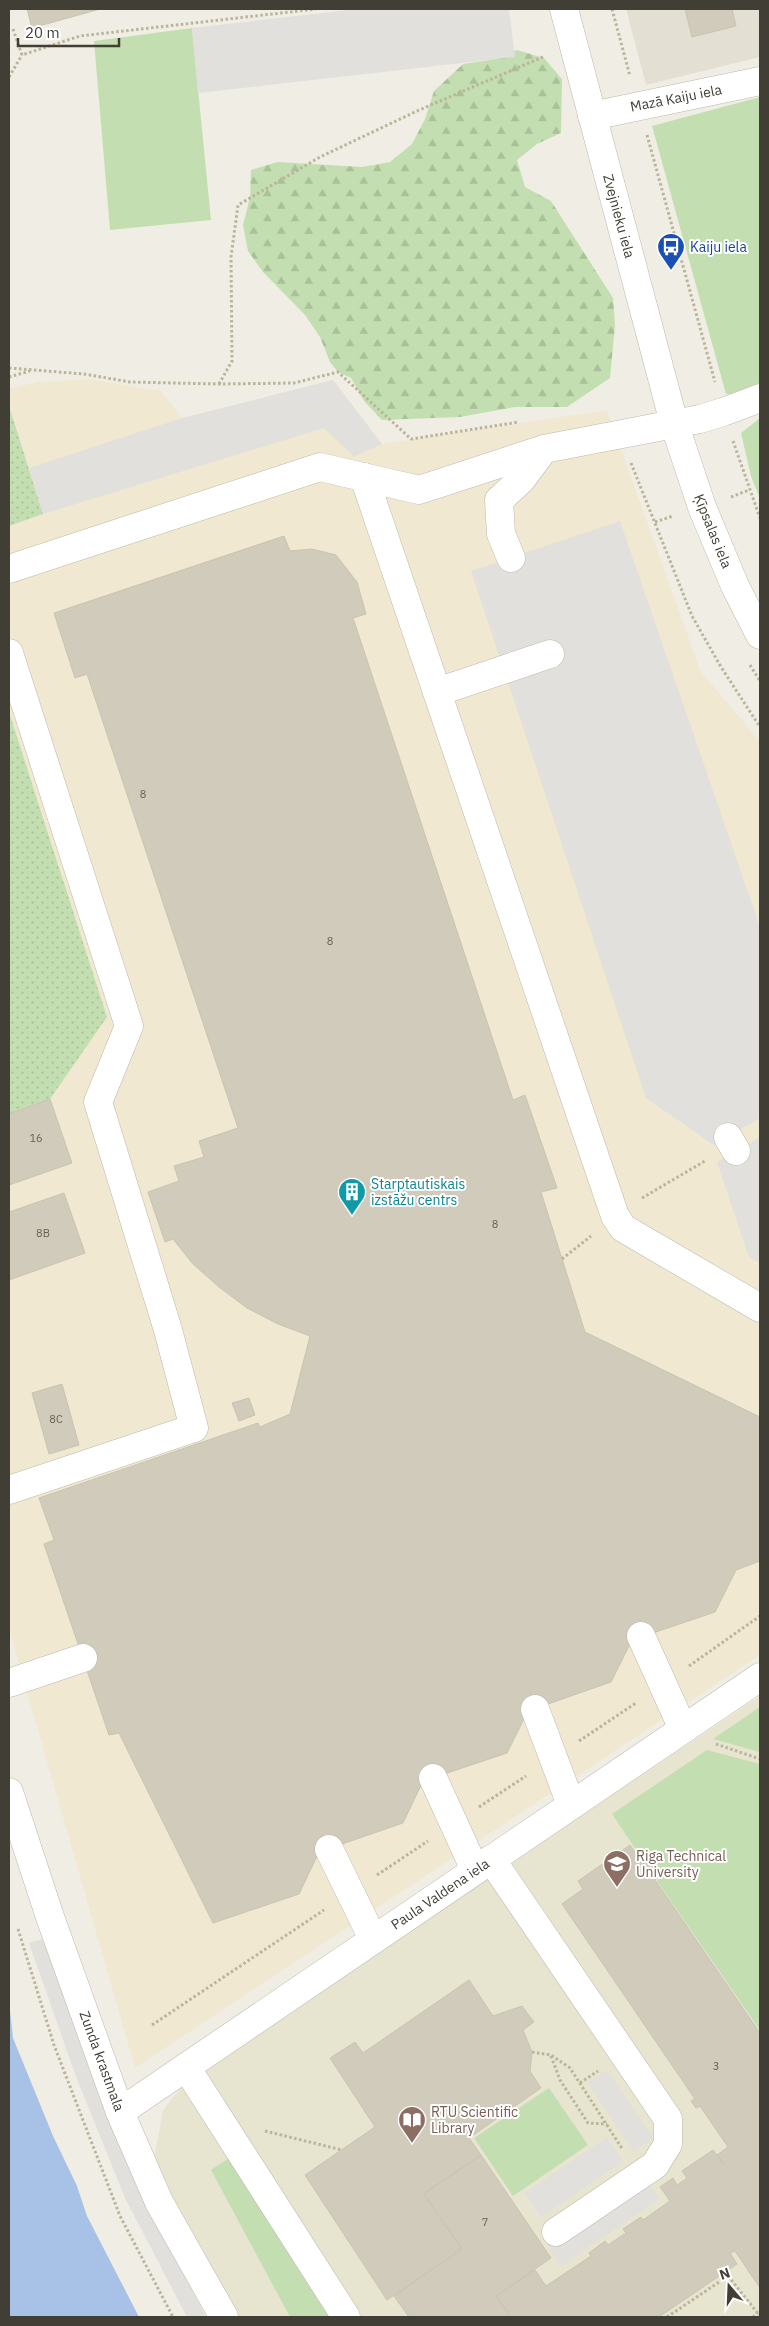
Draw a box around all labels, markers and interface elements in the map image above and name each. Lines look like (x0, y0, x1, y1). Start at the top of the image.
scale bar (18, 15, 119, 47)
text: 20 m (25, 23, 60, 42)
street label: Mazā Kaiju iela (629, 80, 724, 116)
street label: Zvejnieku iela (599, 172, 639, 260)
bus stop icon: Kaiju iela (656, 232, 686, 271)
place label: Kaiju iela (690, 238, 747, 256)
street label: Ķīpsalas iela (690, 491, 736, 571)
house number: 8 (140, 787, 146, 801)
house number: 8 (327, 934, 333, 948)
house number: 16 (29, 1131, 43, 1145)
place label: Starptautiskais izstāžu centrs (371, 1175, 466, 1209)
building icon: Starptautiskais izstāžu centrs (337, 1177, 367, 1216)
house number: 8 (492, 1217, 498, 1231)
house number: 8B (36, 1226, 50, 1240)
house number: 8C (49, 1412, 63, 1426)
place label: Riga Technical University (636, 1847, 726, 1881)
school or university icon: Riga Technical University (602, 1849, 632, 1888)
street label: Paula Valdena iela (387, 1854, 493, 1934)
street label: Zunda krastmala (76, 2008, 129, 2114)
house number: 3 (713, 2059, 719, 2073)
place label: RTU Scientific Library (431, 2103, 518, 2137)
library icon: RTU Scientific Library (397, 2105, 427, 2144)
house number: 7 (482, 2215, 488, 2229)
north arrow (704, 2261, 754, 2311)
text: N (717, 2264, 732, 2284)

